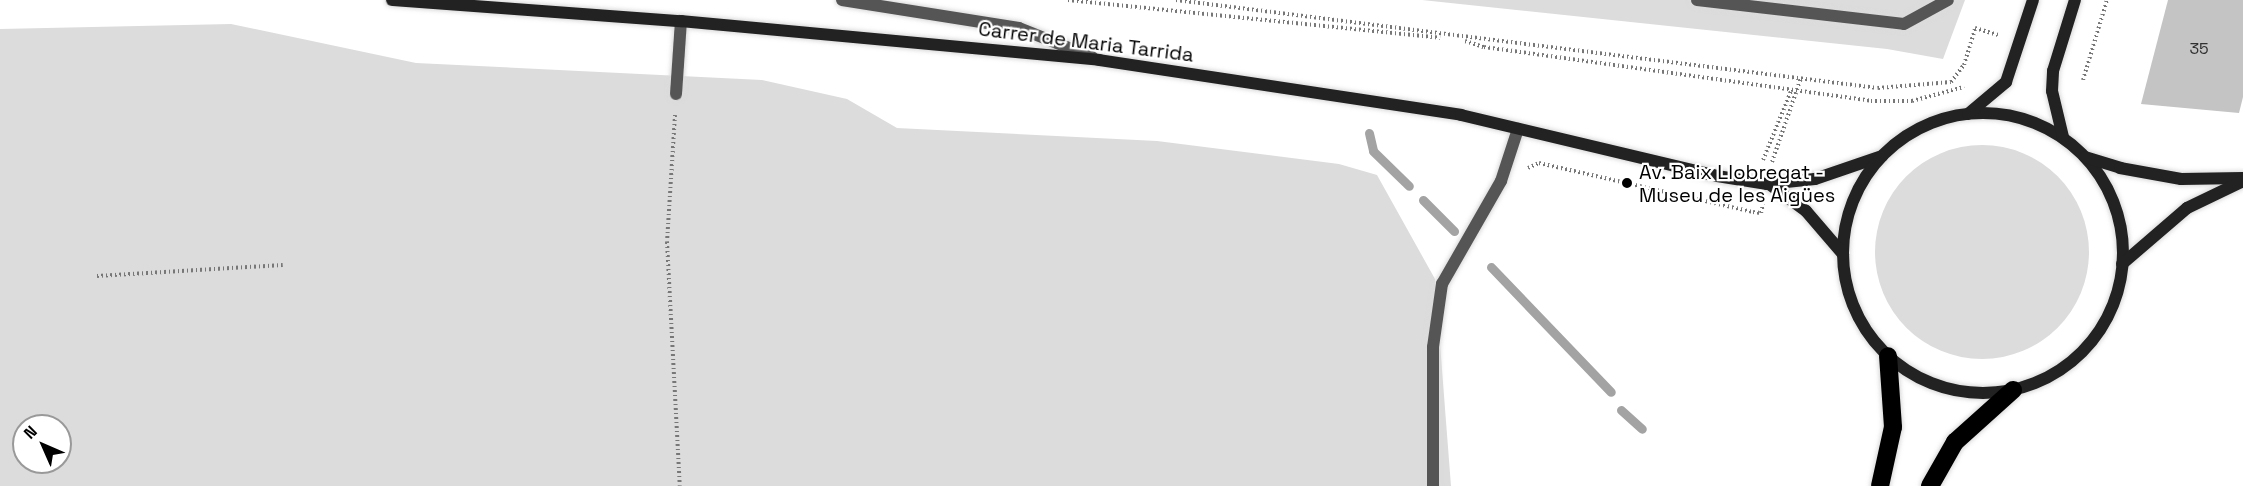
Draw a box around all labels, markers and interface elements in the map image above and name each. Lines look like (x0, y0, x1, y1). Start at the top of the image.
street label: Carrer de Maria Tarrida (977, 17, 1195, 67)
house number: 35 (2189, 39, 2209, 59)
place label: Av. Baix Llobregat - Museu de les Aigües (1639, 160, 1836, 207)
marker: Av. Baix Llobregat - Museu de les Aigües (1620, 176, 1634, 190)
north arrow (12, 414, 72, 474)
text: N (19, 421, 42, 444)

